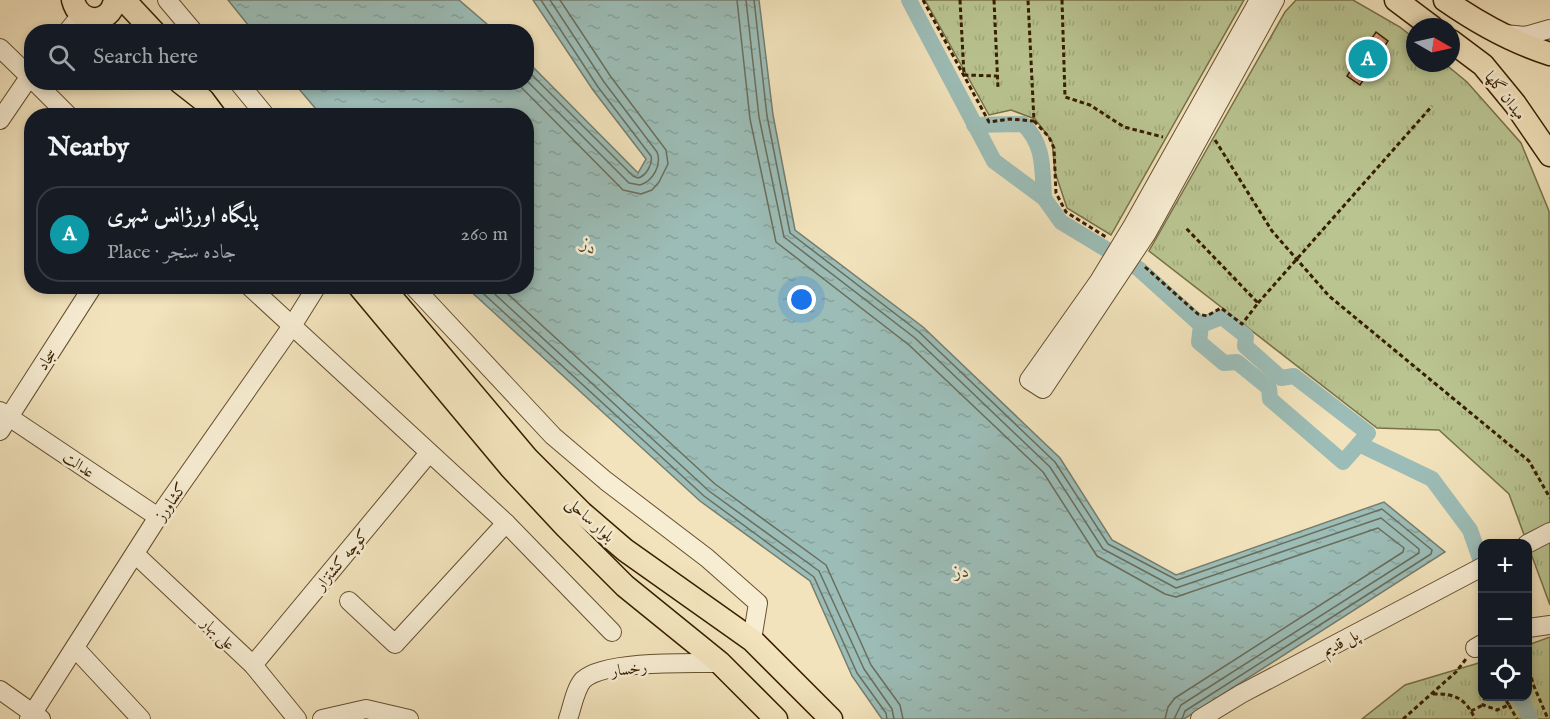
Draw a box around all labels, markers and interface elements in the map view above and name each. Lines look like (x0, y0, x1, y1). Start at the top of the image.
north arrow (1406, 18, 1460, 72)
search box (24, 24, 534, 90)
pin: A (1348, 36, 1388, 82)
icon: search (45, 41, 78, 74)
text: Search here (93, 43, 198, 71)
street label: میدان گلها (1479, 67, 1530, 125)
text: Nearby (48, 131, 129, 164)
text: پایگاه اورژانس شهری (107, 202, 258, 230)
text: A (63, 222, 76, 247)
text: 260 m (461, 222, 508, 247)
water label: دز (576, 233, 602, 261)
text: Place · جاده سنجر (107, 240, 236, 265)
your location (787, 285, 816, 314)
street label: سجاد (33, 345, 62, 375)
street label: عدالت (58, 448, 98, 484)
street label: کشاورز (150, 479, 192, 527)
street label: بلوار ساحلی (561, 493, 618, 548)
street label: کوچه کشتزار (310, 526, 374, 596)
map controls (1478, 539, 1532, 701)
button: + (1478, 539, 1532, 593)
water label: دز (953, 561, 970, 584)
button: − (1478, 593, 1532, 647)
street label: علی بهار (195, 613, 239, 655)
street label: پل قدیم (1319, 625, 1365, 664)
button: locate (1478, 647, 1532, 701)
street label: رخسار (608, 658, 648, 682)

